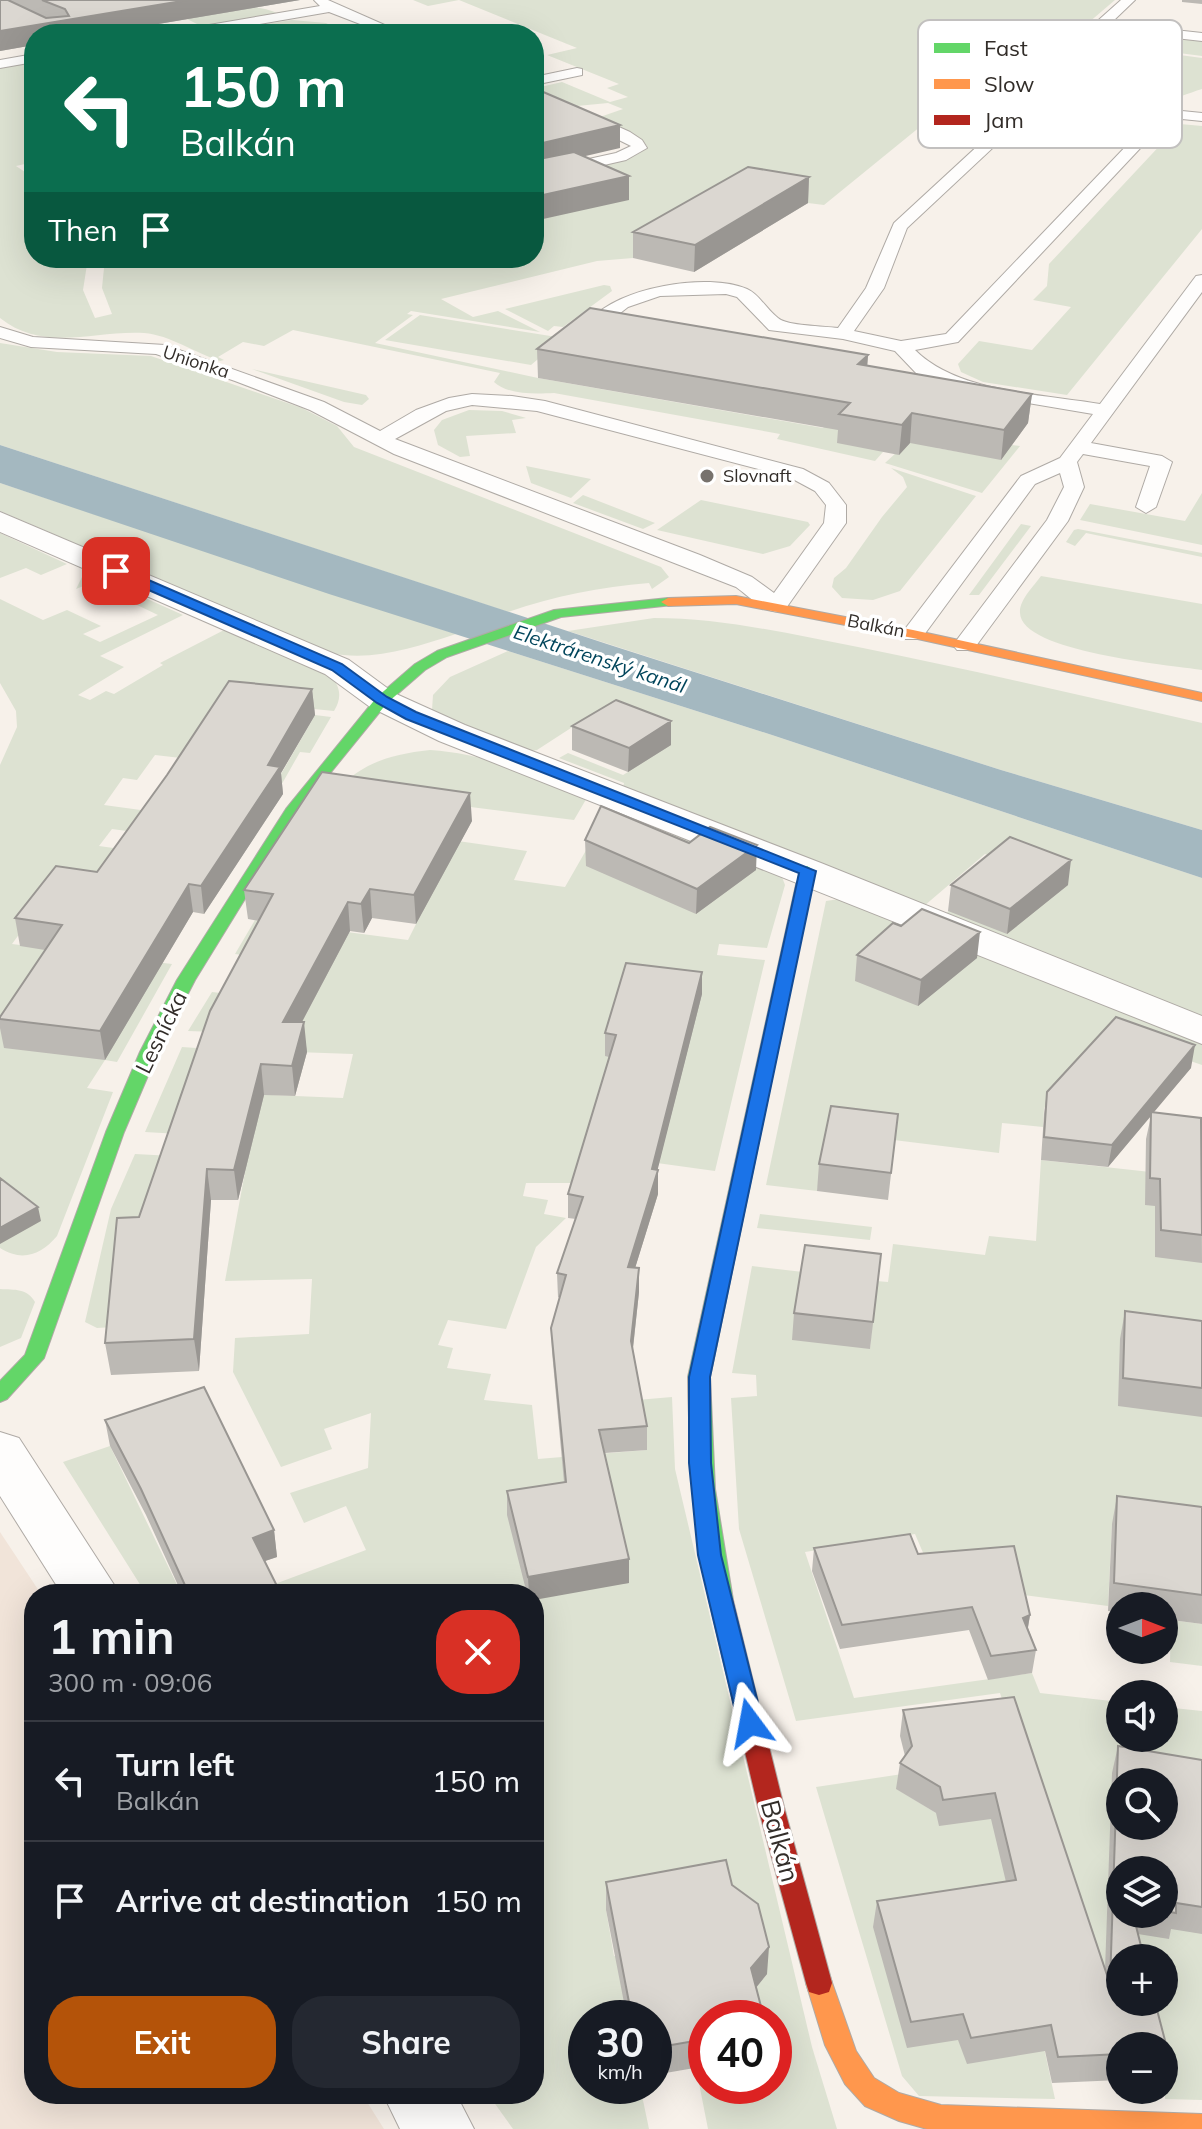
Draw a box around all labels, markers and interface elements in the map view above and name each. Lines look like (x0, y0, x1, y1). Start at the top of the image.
legend (918, 20, 1182, 148)
text: Fast (984, 34, 1028, 62)
text: 150 m (180, 51, 347, 121)
icon: left (48, 56, 152, 160)
text: Slow (984, 70, 1034, 98)
text: Jam (984, 106, 1024, 134)
text: Balkán (180, 120, 296, 165)
icon: arrive (134, 208, 178, 252)
text: Then (48, 211, 118, 249)
street label: Unionka (160, 340, 232, 383)
place label: Slovnaft (723, 464, 792, 487)
marker: Slovnaft (698, 467, 716, 485)
pin (82, 537, 150, 605)
icon: arrive (94, 549, 138, 593)
street label: Balkán (845, 609, 907, 642)
water label: Elektrárenský kanál (511, 619, 690, 698)
street label: Lesnícka (129, 986, 193, 1078)
north arrow (1106, 1592, 1178, 1664)
map controls (1106, 1592, 1178, 2104)
text: 1 min (48, 1606, 175, 1666)
button: close (436, 1610, 520, 1694)
text: 300 m · 09:06 (48, 1666, 212, 1699)
button: sound (1106, 1680, 1178, 1752)
position arrow (708, 1681, 792, 1765)
text: Turn left (116, 1746, 234, 1784)
icon: left (48, 1759, 92, 1803)
text: 150 m (432, 1762, 520, 1800)
button: search (1106, 1768, 1178, 1840)
text: Balkán (116, 1784, 200, 1817)
street label: Balkán (754, 1796, 807, 1886)
button: layers (1106, 1856, 1178, 1928)
icon: arrive (48, 1879, 92, 1923)
text: Arrive at destination (116, 1882, 410, 1920)
text: 150 m (434, 1882, 522, 1920)
button: + (1106, 1944, 1178, 2016)
button: Exit (48, 1996, 276, 2088)
button: Share (292, 1996, 520, 2088)
speed limit sign: 40 (688, 2000, 792, 2104)
text: 30 (596, 2017, 644, 2067)
button: − (1106, 2032, 1178, 2104)
text: km/h (597, 2059, 643, 2084)

